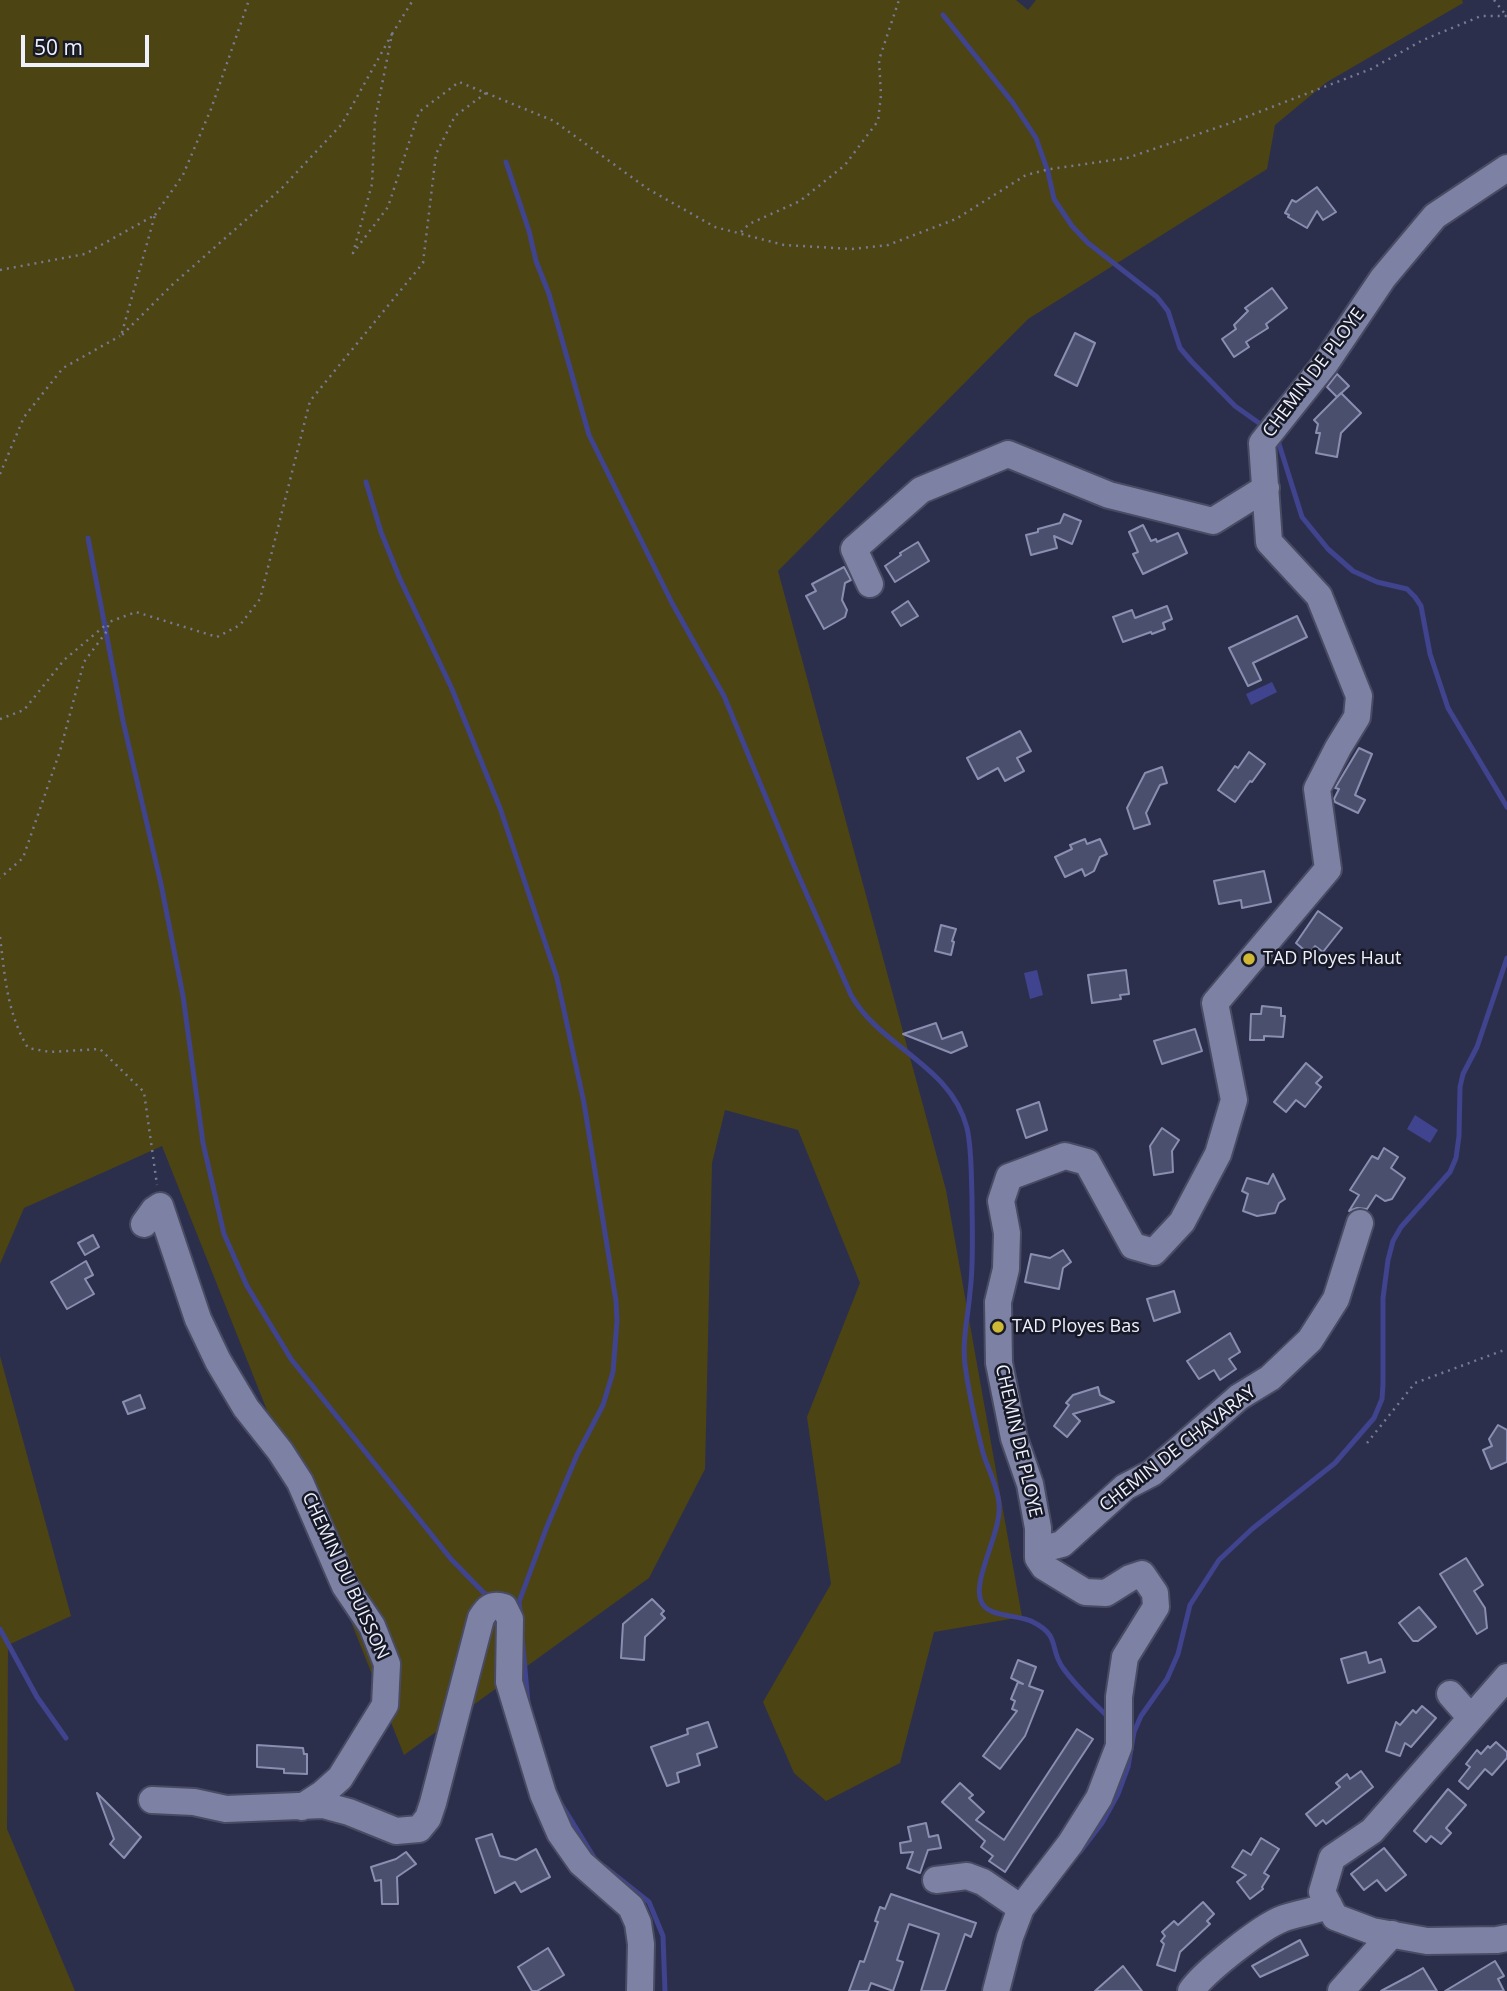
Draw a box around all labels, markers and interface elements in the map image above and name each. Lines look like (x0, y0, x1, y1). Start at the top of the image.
scale bar (24, 21, 152, 65)
text: 50 m (34, 33, 83, 61)
street label: CHEMIN DE PLOYE (1258, 304, 1370, 442)
place label: TAD Ployes Haut (1263, 948, 1401, 970)
marker: TAD Ployes Haut (1241, 951, 1257, 967)
place label: TAD Ployes Bas (1012, 1316, 1140, 1338)
marker: TAD Ployes Bas (990, 1319, 1006, 1335)
street label: CHEMIN DE PLOYE (990, 1363, 1046, 1519)
street label: CHEMIN DE CHAVARAY (1096, 1381, 1260, 1517)
street label: CHEMIN DU BUISSON (297, 1489, 393, 1663)

